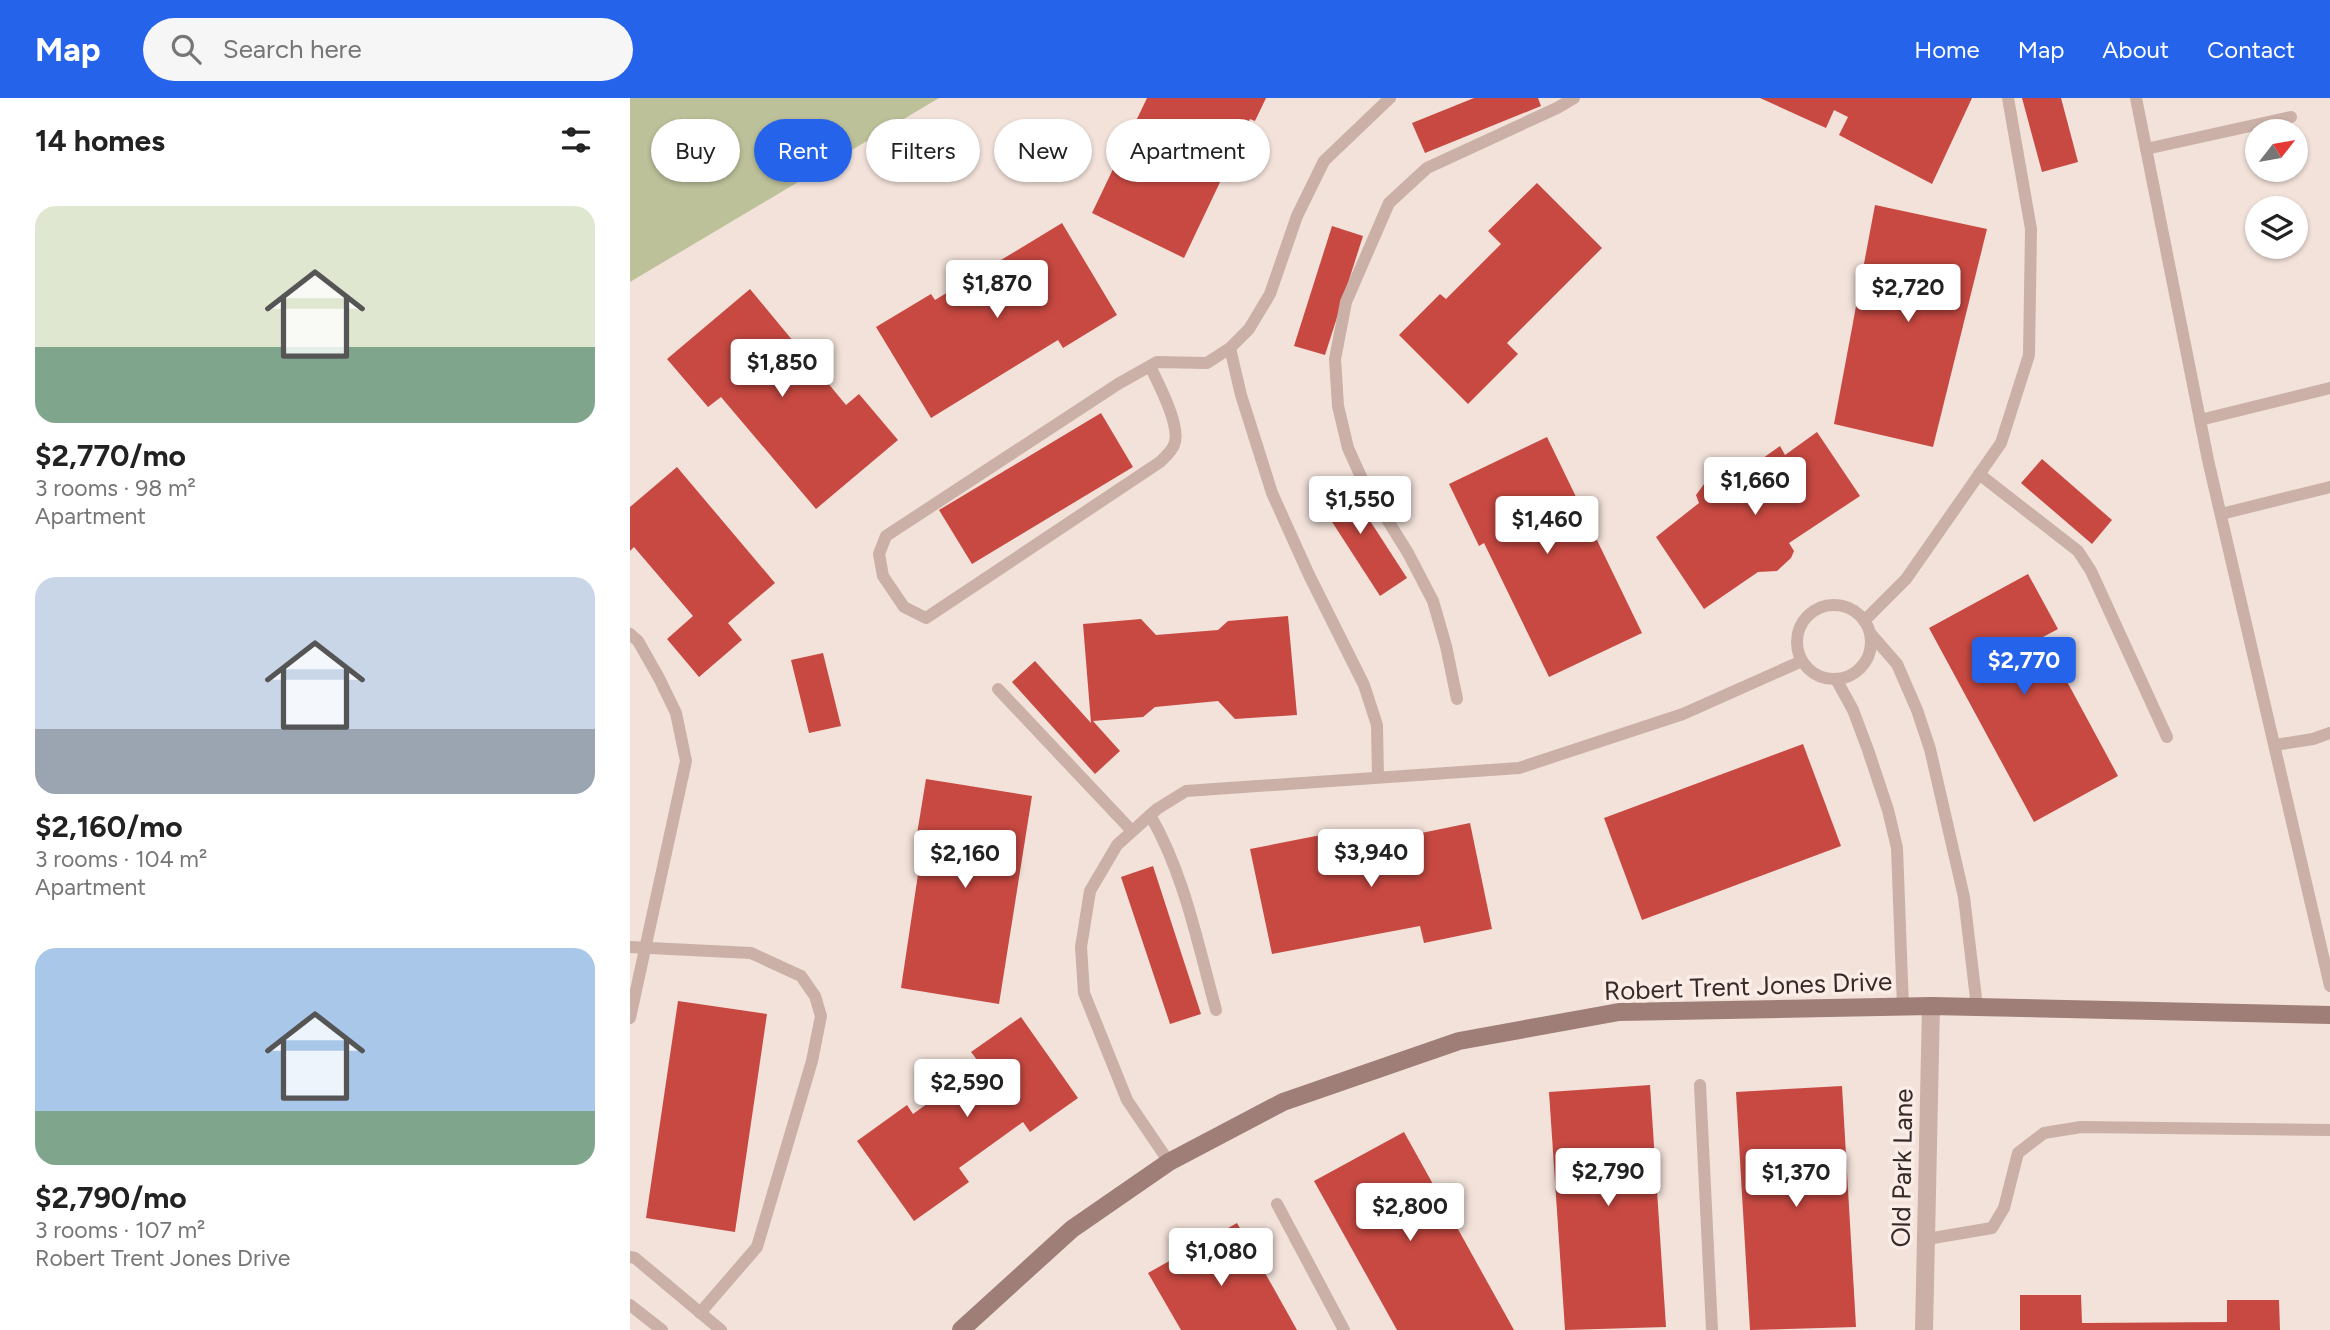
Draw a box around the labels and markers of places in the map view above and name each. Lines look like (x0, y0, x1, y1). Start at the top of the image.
pin: $1,870 (940, 260, 1054, 320)
pin: $2,720 (1851, 264, 1965, 324)
pin: $1,850 (725, 340, 839, 399)
pin: $1,660 (1698, 458, 1812, 517)
pin: $1,550 (1303, 476, 1417, 536)
pin: $1,460 (1490, 496, 1604, 556)
pin: $2,770 (1967, 638, 2081, 697)
pin: $2,160 (908, 830, 1022, 890)
pin: $3,940 (1314, 830, 1428, 889)
pin: $2,590 (910, 1060, 1024, 1119)
pin: $2,790 (1551, 1148, 1665, 1208)
pin: $1,370 (1739, 1150, 1853, 1209)
pin: $2,800 (1353, 1184, 1467, 1243)
pin: $1,080 (1164, 1228, 1278, 1288)

